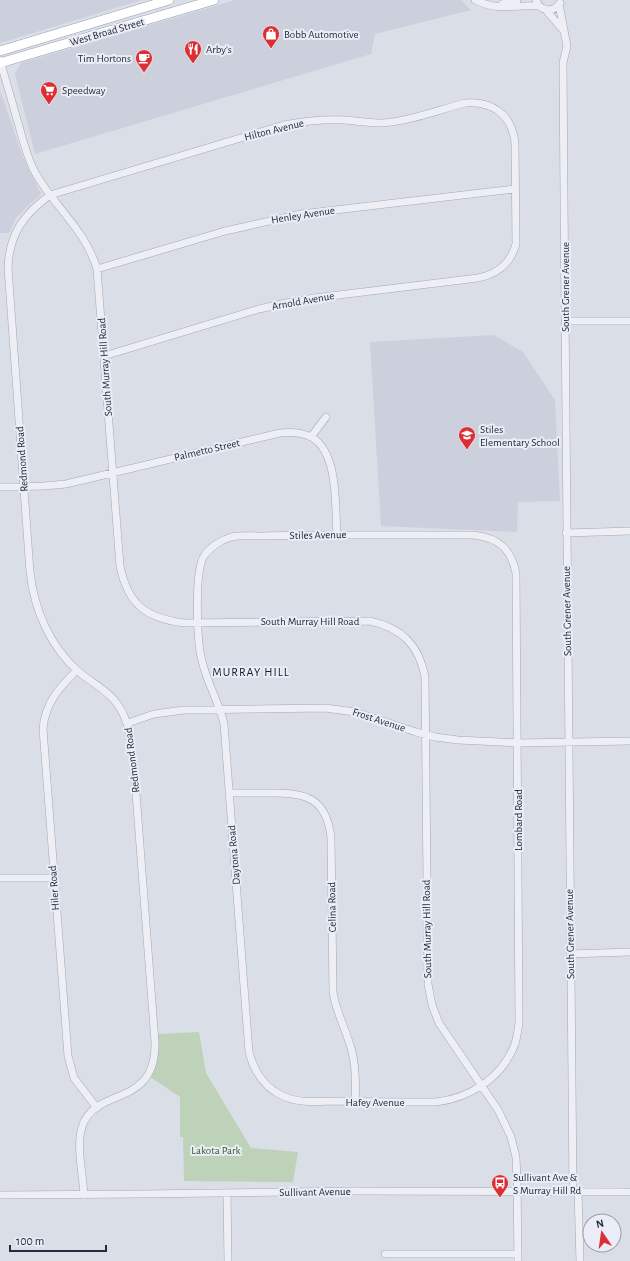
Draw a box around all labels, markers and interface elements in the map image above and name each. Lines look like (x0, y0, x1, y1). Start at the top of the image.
street label: West Broad Street (68, 16, 146, 48)
shop icon: Bobb Automotive (261, 24, 281, 49)
place label: Bobb Automotive (284, 29, 359, 40)
restaurant icon: Arby's (183, 39, 203, 64)
place label: Arby's (206, 44, 232, 55)
cafe icon: Tim Hortons (134, 48, 154, 73)
place label: Tim Hortons (78, 53, 131, 64)
supermarket icon: Speedway (39, 80, 59, 105)
place label: Speedway (62, 85, 106, 96)
street label: Hilton Avenue (243, 117, 305, 143)
street label: Henley Avenue (270, 205, 336, 225)
street label: South Grener Avenue (560, 242, 571, 332)
street label: Arnold Avenue (271, 290, 335, 312)
street label: South Murray Hill Road (96, 317, 114, 417)
place label: Stiles Elementary School (480, 424, 560, 448)
school or university icon: Stiles Elementary School (457, 425, 477, 450)
street label: Redmond Road (14, 426, 30, 492)
street label: Palmetto Street (173, 437, 241, 463)
street label: Stiles Avenue (289, 529, 347, 541)
street label: South Grener Avenue (561, 566, 573, 656)
street label: South Murray Hill Road (261, 616, 360, 627)
district label: MURRAY HILL (212, 666, 290, 678)
street label: Frost Avenue (351, 706, 407, 734)
street label: Redmond Road (123, 726, 141, 793)
street label: Lombard Road (513, 789, 524, 851)
street label: Daytona Road (226, 824, 242, 885)
street label: Hiler Road (47, 865, 61, 911)
street label: South Murray Hill Road (421, 879, 433, 978)
street label: Celina Road (326, 881, 338, 932)
street label: South Grener Avenue (564, 889, 576, 979)
street label: Hafey Avenue (345, 1097, 405, 1108)
park label: Lakota Park (191, 1145, 241, 1156)
place label: Sullivant Ave & S Murray Hill Rd (513, 1172, 582, 1196)
bus stop icon: Sullivant Ave & S Murray Hill Rd (490, 1173, 510, 1198)
street label: Sullivant Avenue (279, 1186, 351, 1198)
north arrow (582, 1213, 622, 1253)
text: N (595, 1218, 605, 1230)
scale bar (10, 1227, 106, 1253)
text: 100 m (16, 1235, 44, 1247)

